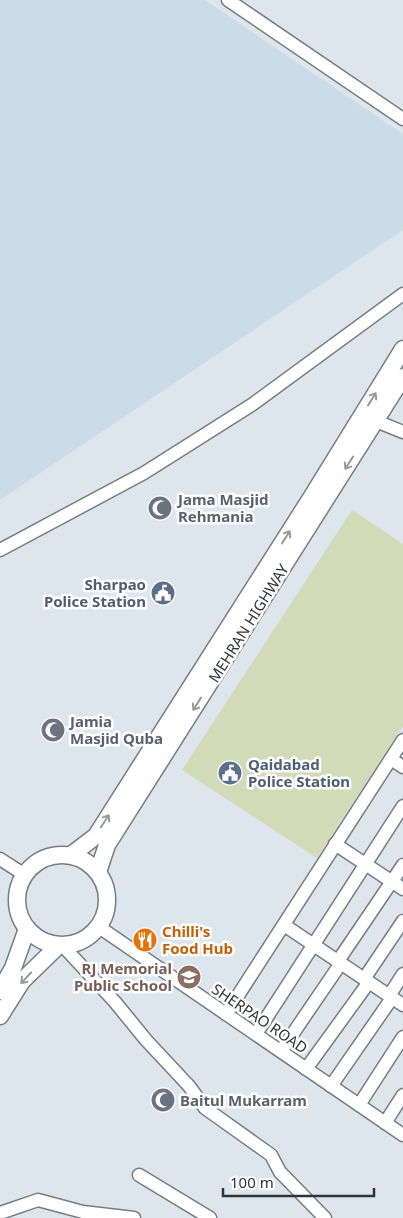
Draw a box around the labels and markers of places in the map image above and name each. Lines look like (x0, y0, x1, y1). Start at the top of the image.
place label: Jama Masjid Rehmania (176, 489, 269, 526)
mosque icon: Jama Masjid Rehmania (147, 495, 173, 521)
place label: Sharpao Police Station (44, 574, 146, 611)
public building icon: Sharpao Police Station (150, 580, 176, 606)
place label: Jamia Masjid Quba (68, 711, 163, 748)
mosque icon: Jamia Masjid Quba (40, 717, 66, 743)
place label: Qaidabad Police Station (248, 754, 350, 791)
public building icon: Qaidabad Police Station (217, 760, 243, 786)
place label: Chilli's Food Hub (162, 921, 233, 958)
restaurant icon: Chilli's Food Hub (132, 927, 158, 953)
place label: RJ Memorial Public School (74, 958, 172, 995)
school or university icon: RJ Memorial Public School (176, 964, 202, 990)
mosque icon: Baitul Mukarram (150, 1087, 176, 1113)
place label: Baitul Mukarram (180, 1090, 307, 1110)

